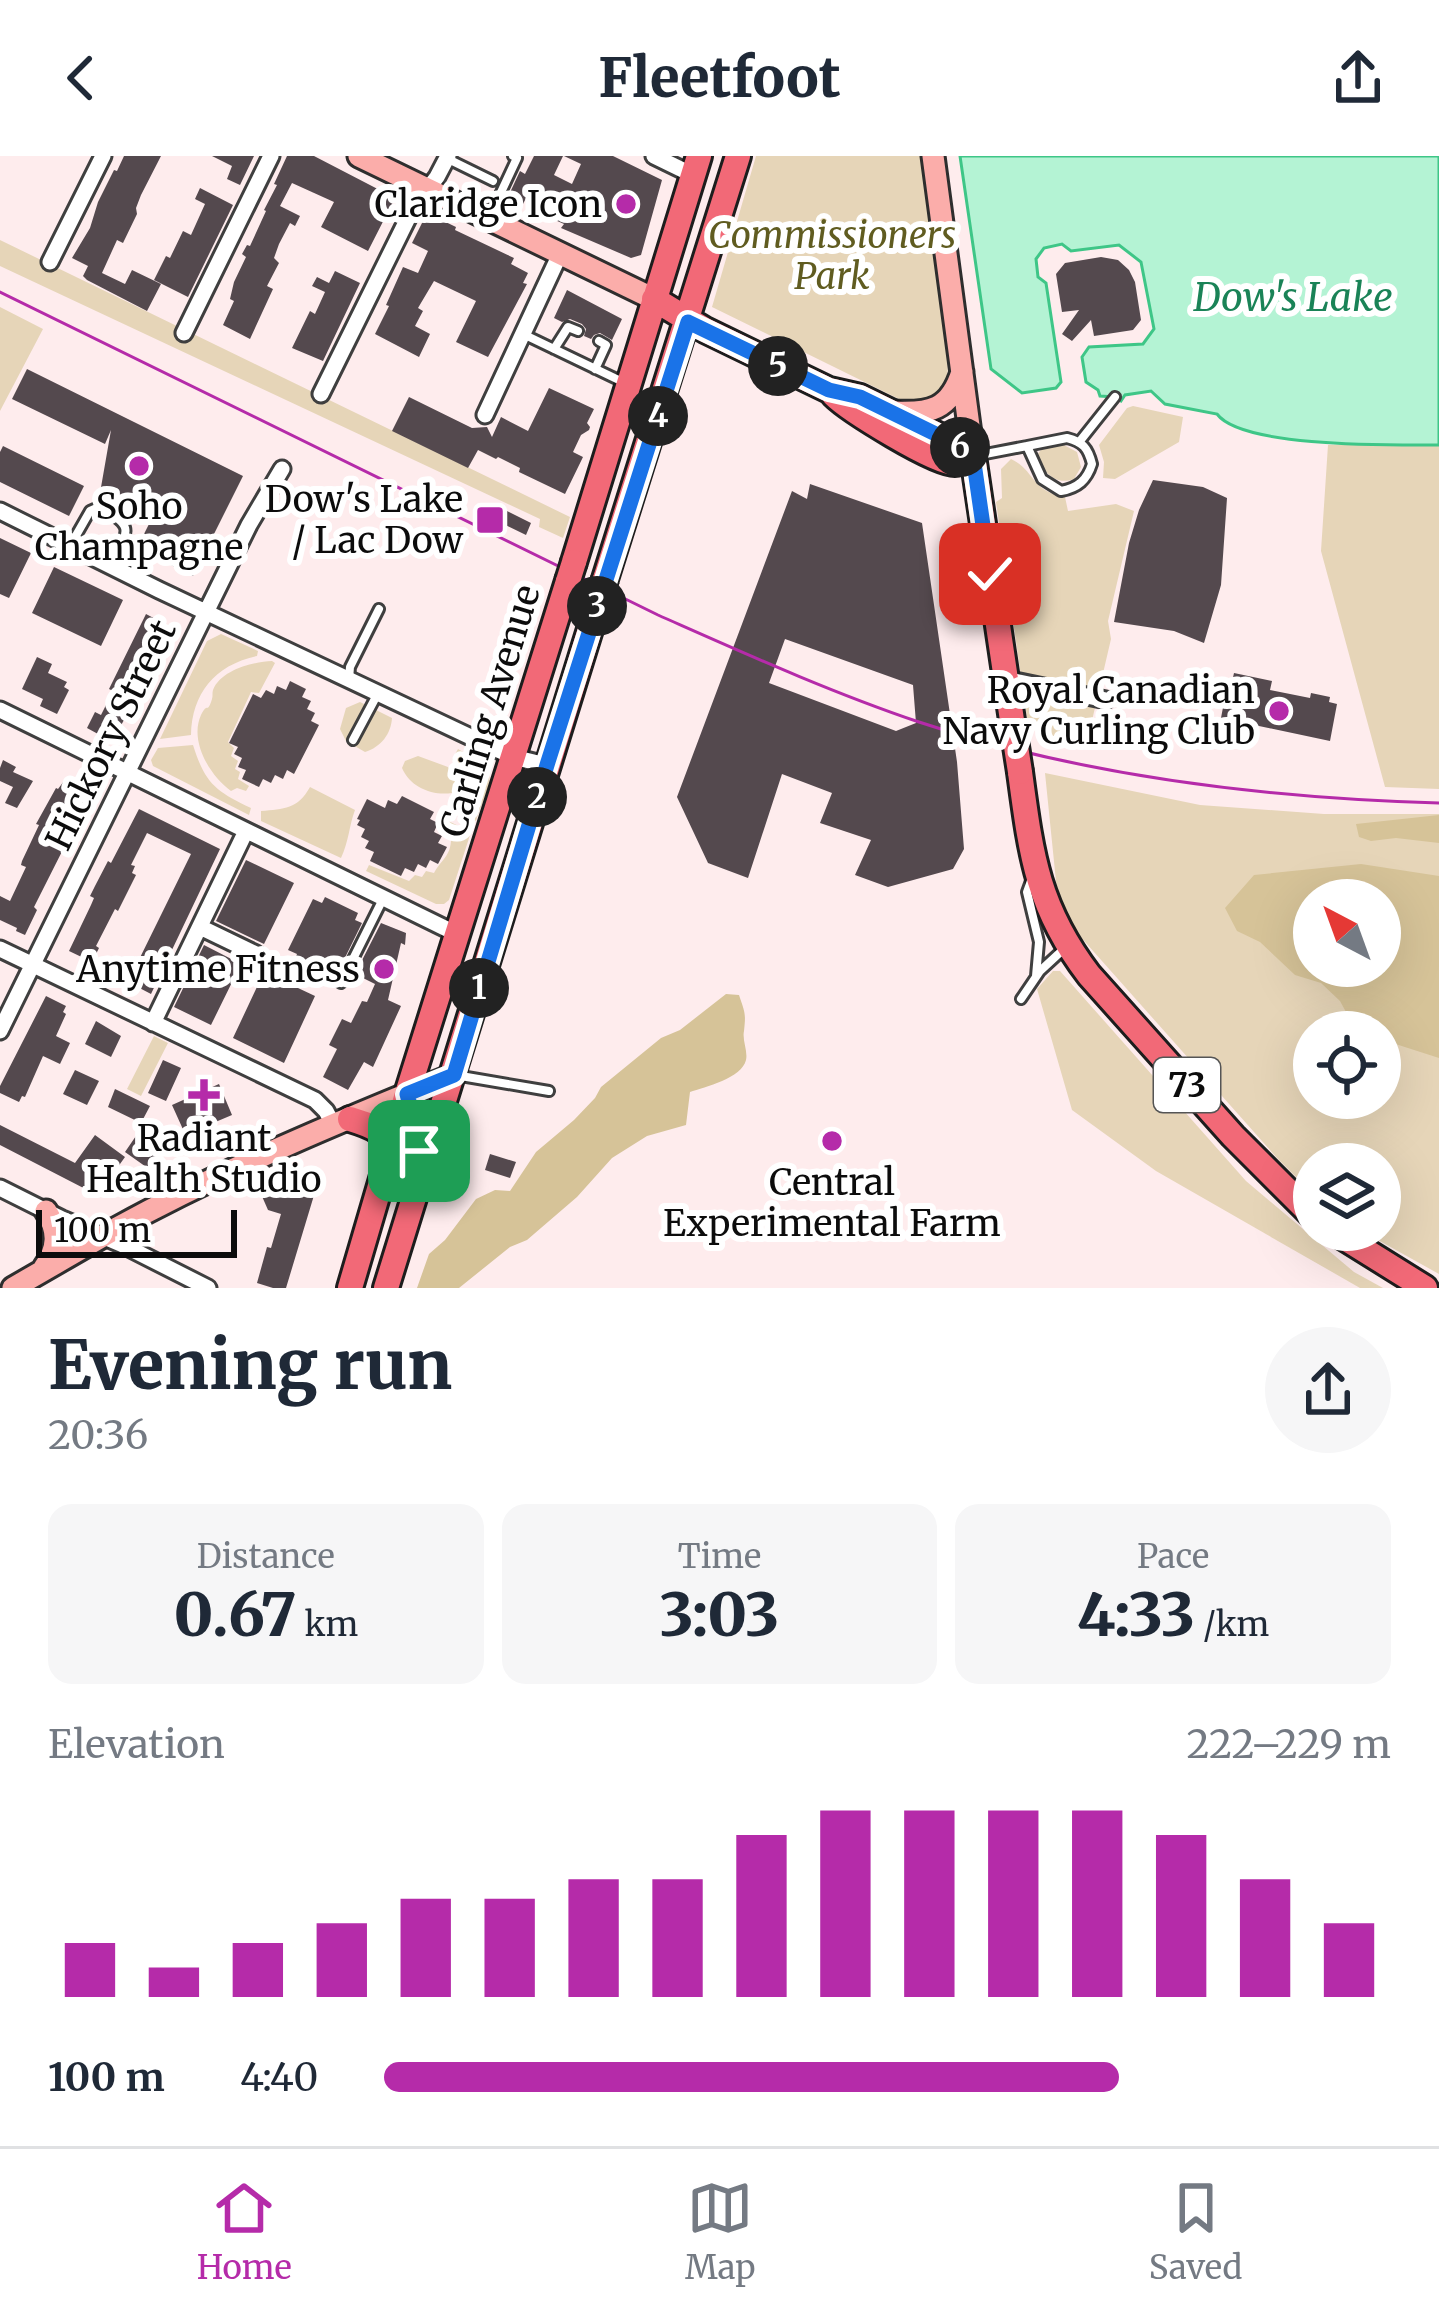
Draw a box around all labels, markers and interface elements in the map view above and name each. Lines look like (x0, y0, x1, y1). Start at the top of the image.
text: Fleetfoot (598, 44, 841, 112)
icon: back (48, 45, 114, 111)
icon: share (1325, 45, 1391, 111)
place label: Claridge Icon (375, 182, 602, 227)
marker: Claridge Icon (613, 191, 639, 217)
park label: Commissioners Park (708, 213, 956, 299)
water label: Dow's Lake (1192, 273, 1393, 322)
pin: 5 (748, 336, 808, 396)
text: 5 (768, 345, 788, 386)
pin: 4 (628, 386, 688, 446)
text: 4 (648, 395, 668, 436)
pin: 6 (930, 417, 990, 477)
text: 6 (950, 426, 970, 467)
marker: Soho Champagne (126, 453, 152, 479)
place label: Dow's Lake / Lac Dow (265, 477, 464, 563)
place label: Soho Champagne (35, 484, 243, 570)
marker: Dow's Lake / Lac Dow (474, 504, 506, 536)
pin (939, 523, 1041, 625)
icon: check (957, 541, 1023, 607)
pin: 3 (567, 576, 627, 636)
street label: Carling Avenue (430, 580, 550, 842)
text: 3 (588, 585, 606, 626)
street label: Hickory Street (36, 613, 186, 857)
place label: Royal Canadian Navy Curling Club (943, 668, 1255, 754)
marker: Royal Canadian Navy Curling Club (1266, 698, 1292, 724)
pin: 2 (507, 767, 567, 827)
text: 2 (527, 776, 547, 817)
north arrow (1293, 879, 1401, 987)
map controls (1293, 879, 1401, 1251)
place label: Anytime Fitness (75, 947, 360, 992)
marker: Anytime Fitness (371, 956, 397, 982)
pin: 1 (449, 958, 509, 1018)
text: 1 (471, 967, 487, 1008)
button: locate (1293, 1011, 1401, 1119)
road number: 73 (1154, 1058, 1220, 1112)
marker: Radiant Health Studio (188, 1079, 220, 1111)
pin (368, 1100, 470, 1202)
place label: Radiant Health Studio (86, 1116, 322, 1202)
icon: arrive (386, 1118, 452, 1184)
marker: Central Experimental Farm (819, 1128, 845, 1154)
button: layers (1293, 1143, 1401, 1251)
place label: Central Experimental Farm (663, 1160, 1001, 1246)
scale bar (36, 1204, 237, 1257)
text: 100 m (54, 1210, 151, 1251)
text: Evening run (48, 1324, 452, 1407)
button: share (1265, 1327, 1391, 1453)
text: 20:36 (48, 1411, 148, 1460)
text: Distance (197, 1536, 335, 1577)
text: Time (678, 1536, 761, 1577)
text: Pace (1137, 1536, 1209, 1577)
text: 0.67 (173, 1577, 297, 1652)
text: 3:03 (660, 1577, 779, 1652)
text: 4:33 (1077, 1577, 1195, 1652)
text: km (297, 1604, 358, 1645)
text: /km (1195, 1604, 1269, 1645)
text: Elevation (48, 1720, 225, 1769)
text: 222–229 m (1187, 1720, 1391, 1769)
text: 100 m (48, 2053, 165, 2102)
text: 4:40 (240, 2053, 318, 2102)
tab: Home (197, 2175, 292, 2288)
tab: Map (685, 2175, 755, 2288)
tab: Saved (1149, 2175, 1242, 2288)

